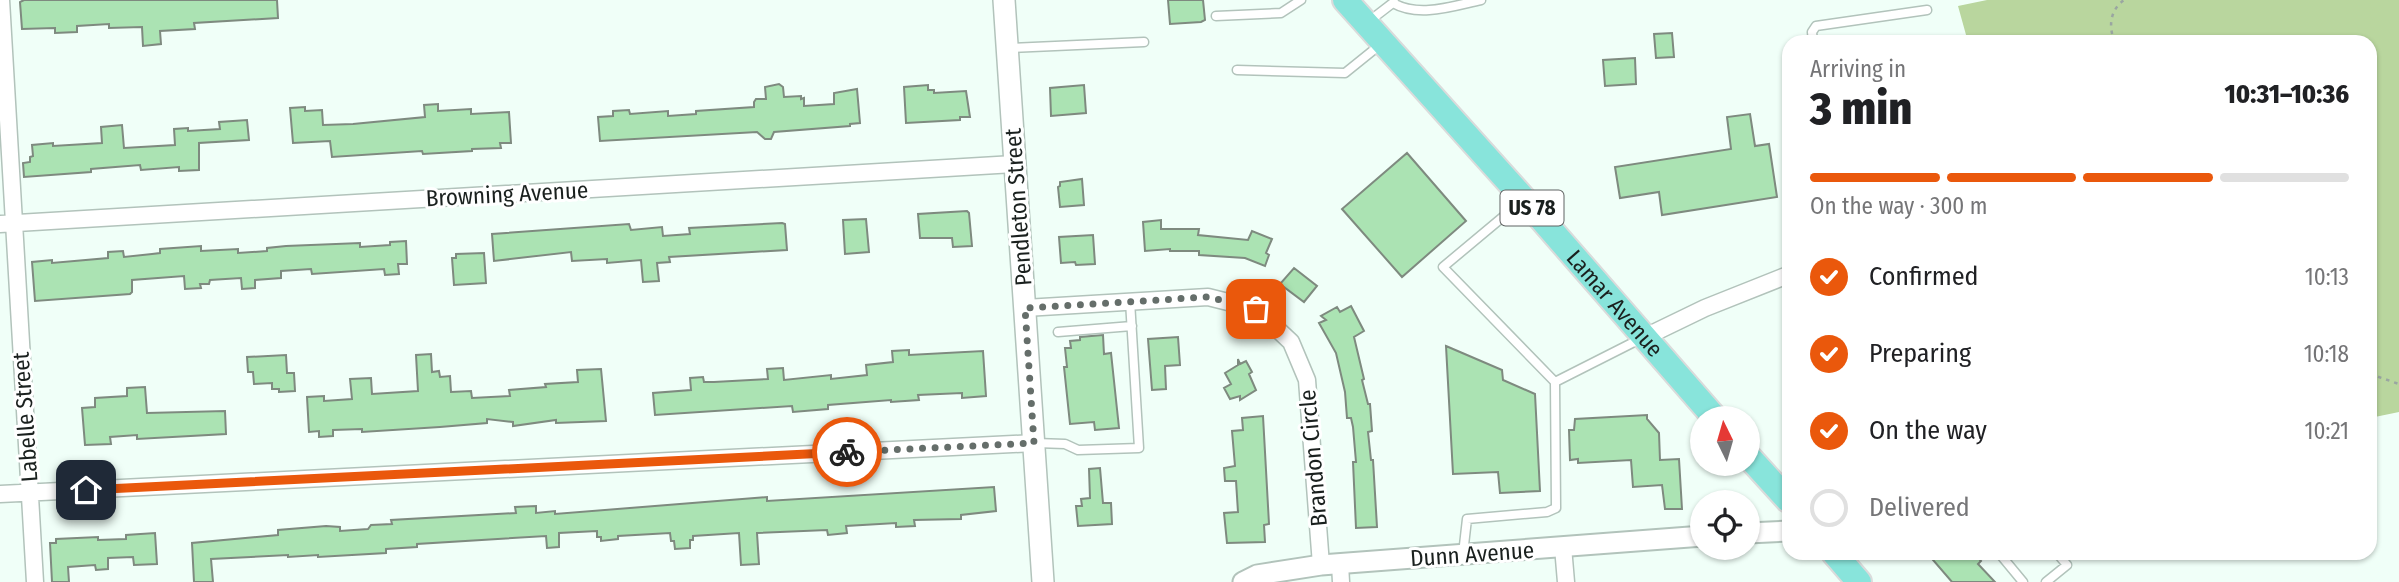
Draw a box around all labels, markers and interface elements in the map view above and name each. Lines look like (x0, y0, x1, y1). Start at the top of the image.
text: Arriving in (1810, 55, 1906, 83)
text: 10:31–10:36 (2225, 79, 2349, 110)
text: 3 min (1810, 81, 1912, 136)
street label: Pendleton Street (998, 127, 1037, 287)
street label: Browning Avenue (425, 176, 589, 212)
road number: US 78 (1500, 190, 1564, 226)
text: On the way · 300 m (1810, 192, 1987, 220)
street label: Lamar Avenue (1561, 244, 1669, 363)
icon: check (1810, 258, 1848, 296)
text: Confirmed (1869, 261, 1979, 292)
text: 10:13 (2305, 263, 2349, 291)
pin (1226, 279, 1286, 339)
icon: bag (1237, 290, 1275, 328)
icon: check (1810, 335, 1848, 373)
text: Preparing (1869, 338, 1971, 369)
text: 10:18 (2304, 340, 2349, 368)
street label: Labelle Street (6, 351, 44, 483)
street label: Brandon Circle (1293, 388, 1333, 528)
north arrow (1690, 406, 1760, 476)
map controls (1690, 406, 1760, 560)
icon: check (1810, 412, 1848, 450)
text: On the way (1869, 415, 1987, 446)
courier (812, 417, 882, 487)
text: 10:21 (2305, 417, 2349, 445)
icon: bike (828, 433, 866, 471)
pin (56, 460, 116, 520)
icon: home (67, 471, 105, 509)
button: locate (1690, 490, 1760, 560)
text: Delivered (1869, 492, 1970, 523)
street label: Dunn Avenue (1409, 536, 1535, 572)

